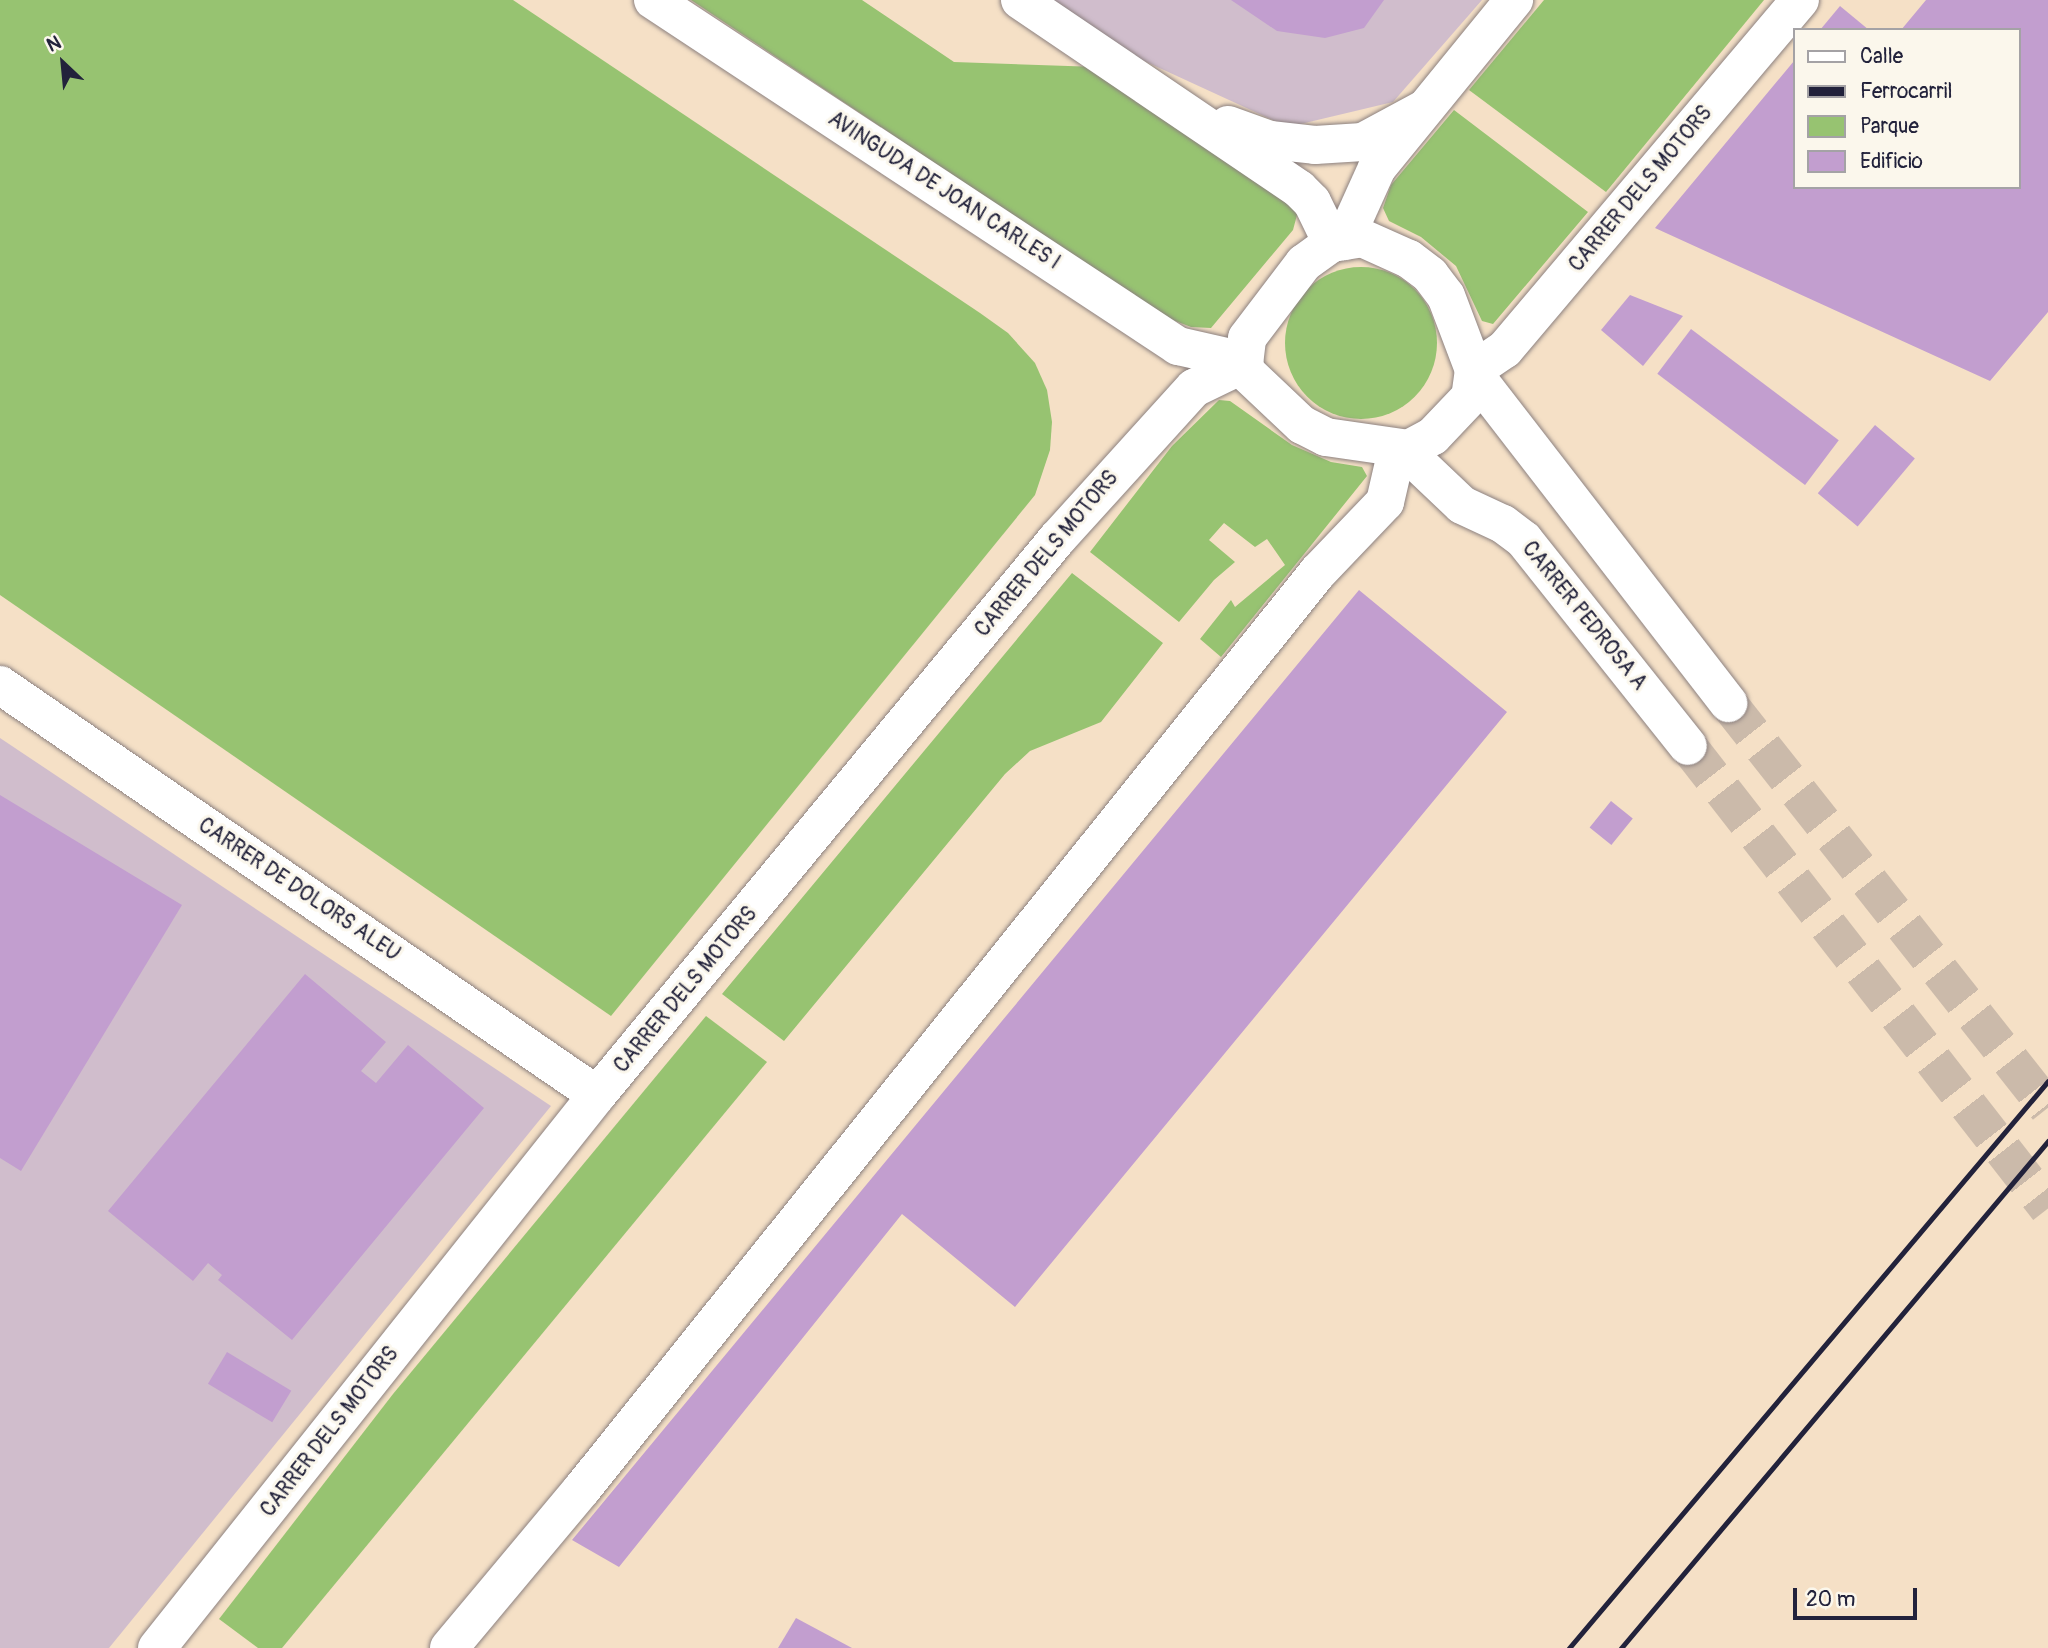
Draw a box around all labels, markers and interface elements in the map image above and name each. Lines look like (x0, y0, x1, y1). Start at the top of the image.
north arrow (28, 28, 98, 98)
legend (1792, 28, 2020, 189)
text: N (43, 31, 65, 58)
text: Calle (1860, 43, 1903, 70)
text: Ferrocarril (1860, 78, 1952, 105)
street label: CARRER DELS MOTORS (1564, 101, 1718, 277)
street label: AVINGUDA DE JOAN CARLES I (823, 107, 1065, 275)
text: Parque (1860, 113, 1919, 140)
text: Edificio (1860, 148, 1923, 175)
street label: CARRER DELS MOTORS (970, 466, 1124, 642)
street label: CARRER PEDROSA A (1516, 537, 1652, 695)
street label: CARRER DE DOLORS ALEU (193, 813, 405, 967)
street label: CARRER DELS MOTORS (609, 902, 763, 1078)
street label: CARRER DELS MOTORS (256, 1342, 404, 1522)
scale bar (1796, 1574, 1920, 1618)
text: 20 m (1806, 1586, 1855, 1613)

